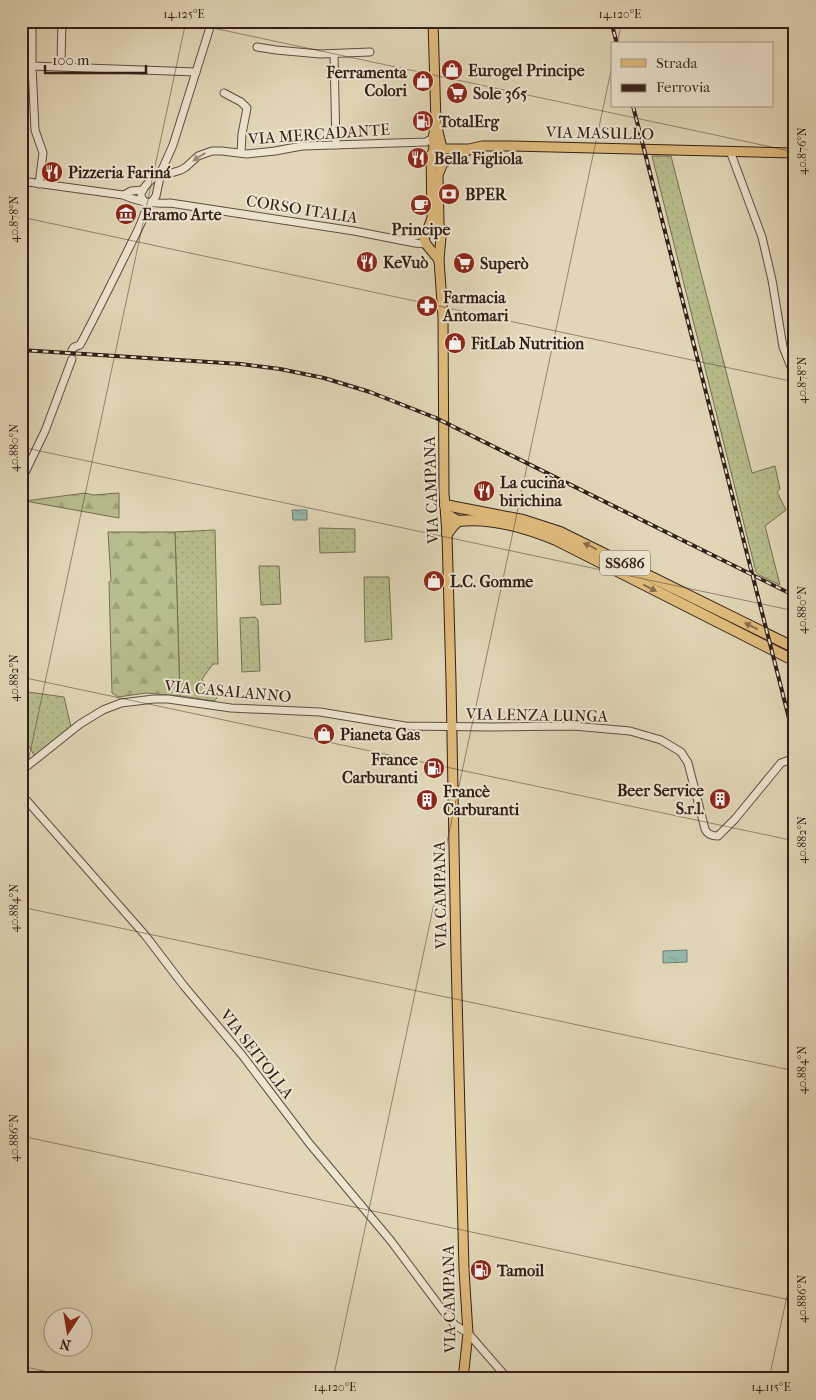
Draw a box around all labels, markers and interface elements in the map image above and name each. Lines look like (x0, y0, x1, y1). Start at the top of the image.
text: 14.125°E (163, 7, 205, 21)
text: 14.120°E (599, 7, 641, 21)
scale bar (45, 42, 146, 74)
legend (611, 42, 774, 108)
text: 100 m (52, 51, 90, 69)
text: Strada (656, 54, 699, 72)
shop icon: Eurogel Principe (440, 58, 464, 82)
place label: Eurogel Principe (468, 61, 585, 81)
place label: Ferramenta Colori (325, 63, 408, 100)
shop icon: Ferramenta Colori (411, 69, 435, 93)
text: Ferrovia (656, 78, 711, 96)
supermarket icon: Sole 365 (445, 81, 469, 105)
place label: Sole 365 (473, 84, 527, 104)
fuel station icon: TotalErg (411, 109, 435, 133)
place label: TotalErg (438, 112, 499, 132)
street label: VIA MERCADANTE (246, 120, 391, 149)
street label: VIA MASULLO (545, 123, 654, 143)
text: 40.876°N (795, 127, 809, 175)
restaurant icon: Bella Figliola (406, 146, 430, 170)
place label: Bella Figliola (434, 149, 523, 169)
one-way arrow (192, 153, 206, 162)
restaurant icon: Pizzeria Fariná (40, 160, 64, 184)
place label: Pizzeria Fariná (68, 163, 172, 182)
bank icon: BPER (437, 182, 461, 206)
place label: BPER (465, 185, 508, 204)
street label: CORSO ITALIA (245, 191, 360, 227)
cafe icon: Principe (409, 193, 433, 217)
text: 40.878°N (7, 195, 21, 243)
museum icon: Eramo Arte (114, 202, 138, 226)
place label: Eramo Arte (142, 205, 222, 224)
place label: Principe (392, 220, 450, 240)
restaurant icon: KeVuò (355, 250, 379, 274)
supermarket icon: Superò (452, 251, 476, 275)
place label: KeVuò (383, 253, 428, 272)
place label: Superò (480, 254, 529, 274)
place label: Farmacia Antomari (442, 288, 509, 325)
pharmacy icon: Farmacia Antomari (415, 294, 439, 318)
shop icon: FitLab Nutrition (443, 331, 467, 355)
place label: FitLab Nutrition (470, 334, 585, 353)
text: 40.878°N (795, 356, 809, 404)
text: 40.880°N (7, 424, 21, 472)
street label: VIA CAMPANA (420, 435, 442, 545)
place label: La cucina birichina (499, 473, 566, 510)
restaurant icon: La cucina birichina (472, 479, 496, 503)
one-way arrow (583, 542, 597, 550)
road number: SS686 (600, 550, 650, 576)
shop icon: L.C. Gomme (422, 569, 446, 593)
place label: L.C. Gomme (450, 572, 533, 591)
one-way arrow (643, 584, 657, 592)
text: 40.880°N (795, 586, 809, 634)
one-way arrow (744, 622, 758, 630)
text: 40.882°N (7, 654, 21, 702)
street label: VIA CASALANNO (163, 676, 292, 706)
street label: VIA LENZA LUNGA (465, 704, 609, 726)
shop icon: Pianeta Gas (312, 722, 336, 746)
place label: Pianeta Gas (340, 725, 420, 744)
place label: France Carburanti (342, 750, 418, 787)
fuel station icon: France Carburanti (422, 756, 446, 780)
place label: Beer Service S.r.l. (617, 781, 704, 818)
place label: Francè Carburanti (442, 782, 519, 819)
building icon: Beer Service S.r.l. (708, 787, 732, 811)
building icon: Francè Carburanti (415, 788, 439, 812)
text: 40.882°N (795, 816, 809, 864)
street label: VIA CAMPANA (430, 840, 450, 950)
text: 40.884°N (7, 884, 21, 932)
street label: VIA SEITOLLA (216, 1005, 298, 1103)
text: 40.884°N (795, 1046, 809, 1094)
text: 40.886°N (7, 1114, 21, 1162)
street label: VIA CAMPANA (439, 1244, 459, 1354)
fuel station icon: Tamoil (469, 1258, 493, 1282)
place label: Tamoil (496, 1261, 545, 1280)
text: 40.886°N (795, 1275, 809, 1323)
north arrow (42, 1308, 92, 1358)
text: N (58, 1335, 72, 1354)
text: 14.120°E (314, 1380, 356, 1394)
text: 14.115°E (751, 1380, 791, 1394)

